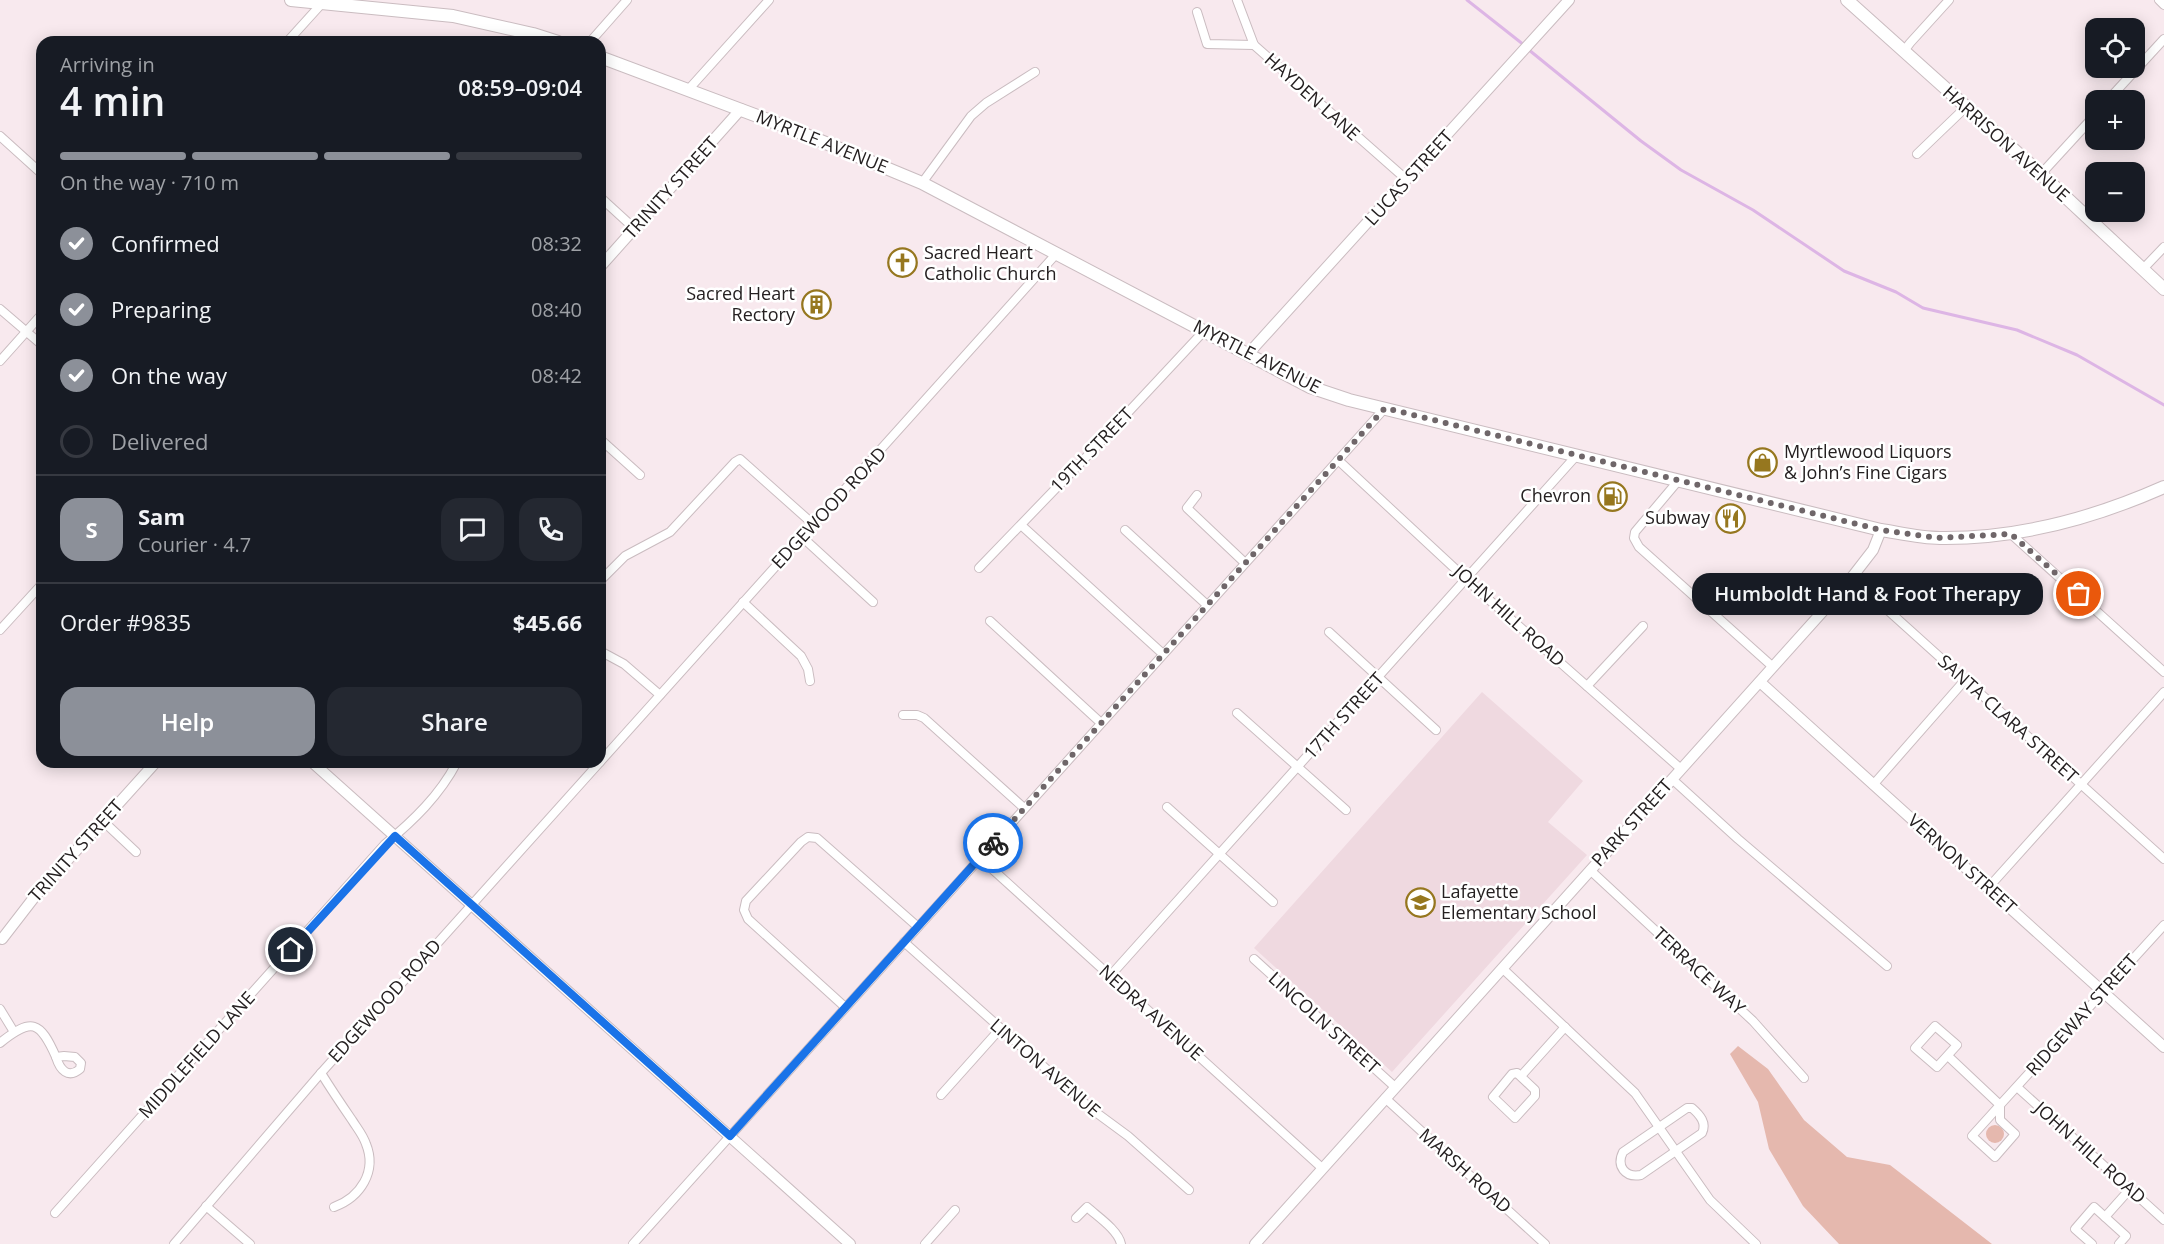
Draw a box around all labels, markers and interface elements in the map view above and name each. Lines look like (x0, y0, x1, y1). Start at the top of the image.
map controls (2085, 18, 2145, 222)
button: locate (2085, 18, 2145, 78)
street label: HAYDEN LANE (1260, 47, 1365, 145)
text: Arriving in (60, 51, 155, 78)
text: 08:59–09:04 (458, 72, 582, 102)
text: 4 min (60, 74, 165, 127)
street label: HARRISON AVENUE (1938, 80, 2075, 207)
button: + (2085, 90, 2145, 150)
street label: MYRTLE AVENUE (753, 104, 892, 178)
street label: LUCAS STREET (1359, 124, 1458, 230)
street label: TRINITY STREET (618, 131, 723, 244)
button: − (2085, 162, 2145, 222)
text: On the way · 710 m (60, 169, 239, 196)
icon: check (60, 227, 93, 260)
text: Confirmed (111, 228, 220, 258)
text: 08:32 (531, 230, 582, 257)
place label: Sacred Heart Catholic Church (924, 240, 1056, 285)
church icon: Sacred Heart Catholic Church (887, 247, 919, 279)
place label: Sacred Heart Rectory (686, 281, 796, 326)
building icon: Sacred Heart Rectory (800, 288, 832, 320)
icon: check (60, 293, 93, 326)
text: Preparing (111, 294, 211, 324)
text: 08:40 (531, 296, 582, 323)
street label: MYRTLE AVENUE (1190, 314, 1325, 399)
icon: check (60, 359, 93, 392)
text: On the way (111, 360, 227, 390)
text: 08:42 (531, 362, 582, 389)
street label: 19TH STREET (1045, 402, 1138, 497)
text: Delivered (111, 426, 209, 456)
place label: Myrtlewood Liquors & John’s Fine Cigars (1784, 439, 1952, 484)
street label: EDGEWOOD ROAD (766, 441, 891, 573)
shop icon: Myrtlewood Liquors & John’s Fine Cigars (1747, 446, 1779, 478)
fuel station icon: Chevron (1596, 480, 1628, 512)
place label: Chevron (1520, 483, 1591, 507)
button: chat (441, 498, 504, 561)
button: phone (519, 498, 582, 561)
text: Sam (138, 501, 185, 531)
restaurant icon: Subway (1715, 502, 1747, 534)
place label: Subway (1645, 505, 1711, 529)
text: S (85, 514, 98, 544)
text: Courier · 4.7 (138, 531, 251, 558)
street label: JOHN HILL ROAD (1448, 558, 1570, 672)
pin (2053, 568, 2104, 619)
callout: Humboldt Hand & Foot Therapy (1692, 573, 2043, 615)
icon: bag (2062, 577, 2095, 610)
text: Humboldt Hand & Foot Therapy (1714, 580, 2021, 607)
text: Order #9835 (60, 607, 191, 637)
text: $45.66 (513, 607, 582, 637)
street label: SANTA CLARA STREET (1933, 649, 2084, 788)
street label: 17TH STREET (1298, 667, 1389, 764)
button: Help (60, 687, 315, 756)
button: Share (327, 687, 582, 756)
street label: PARK STREET (1586, 773, 1677, 871)
street label: TRINITY STREET (23, 794, 128, 907)
street label: VERNON STREET (1903, 808, 2022, 919)
courier (963, 813, 1023, 873)
icon: bike (977, 827, 1010, 860)
place label: Lafayette Elementary School (1441, 879, 1597, 924)
school or university icon: Lafayette Elementary School (1404, 886, 1436, 918)
street label: TERRACE WAY (1648, 921, 1752, 1020)
pin (265, 924, 316, 975)
icon: home (274, 933, 307, 966)
street label: EDGEWOOD ROAD (322, 934, 446, 1067)
street label: RIDGEWAY STREET (2020, 948, 2142, 1080)
street label: NEDRA AVENUE (1094, 959, 1209, 1066)
street label: LINCOLN STREET (1264, 966, 1385, 1079)
street label: MIDDLEFIELD LANE (133, 986, 260, 1123)
street label: LINTON AVENUE (985, 1013, 1106, 1122)
street label: JOHN HILL ROAD (2029, 1095, 2151, 1209)
street label: MARSH ROAD (1415, 1123, 1517, 1218)

